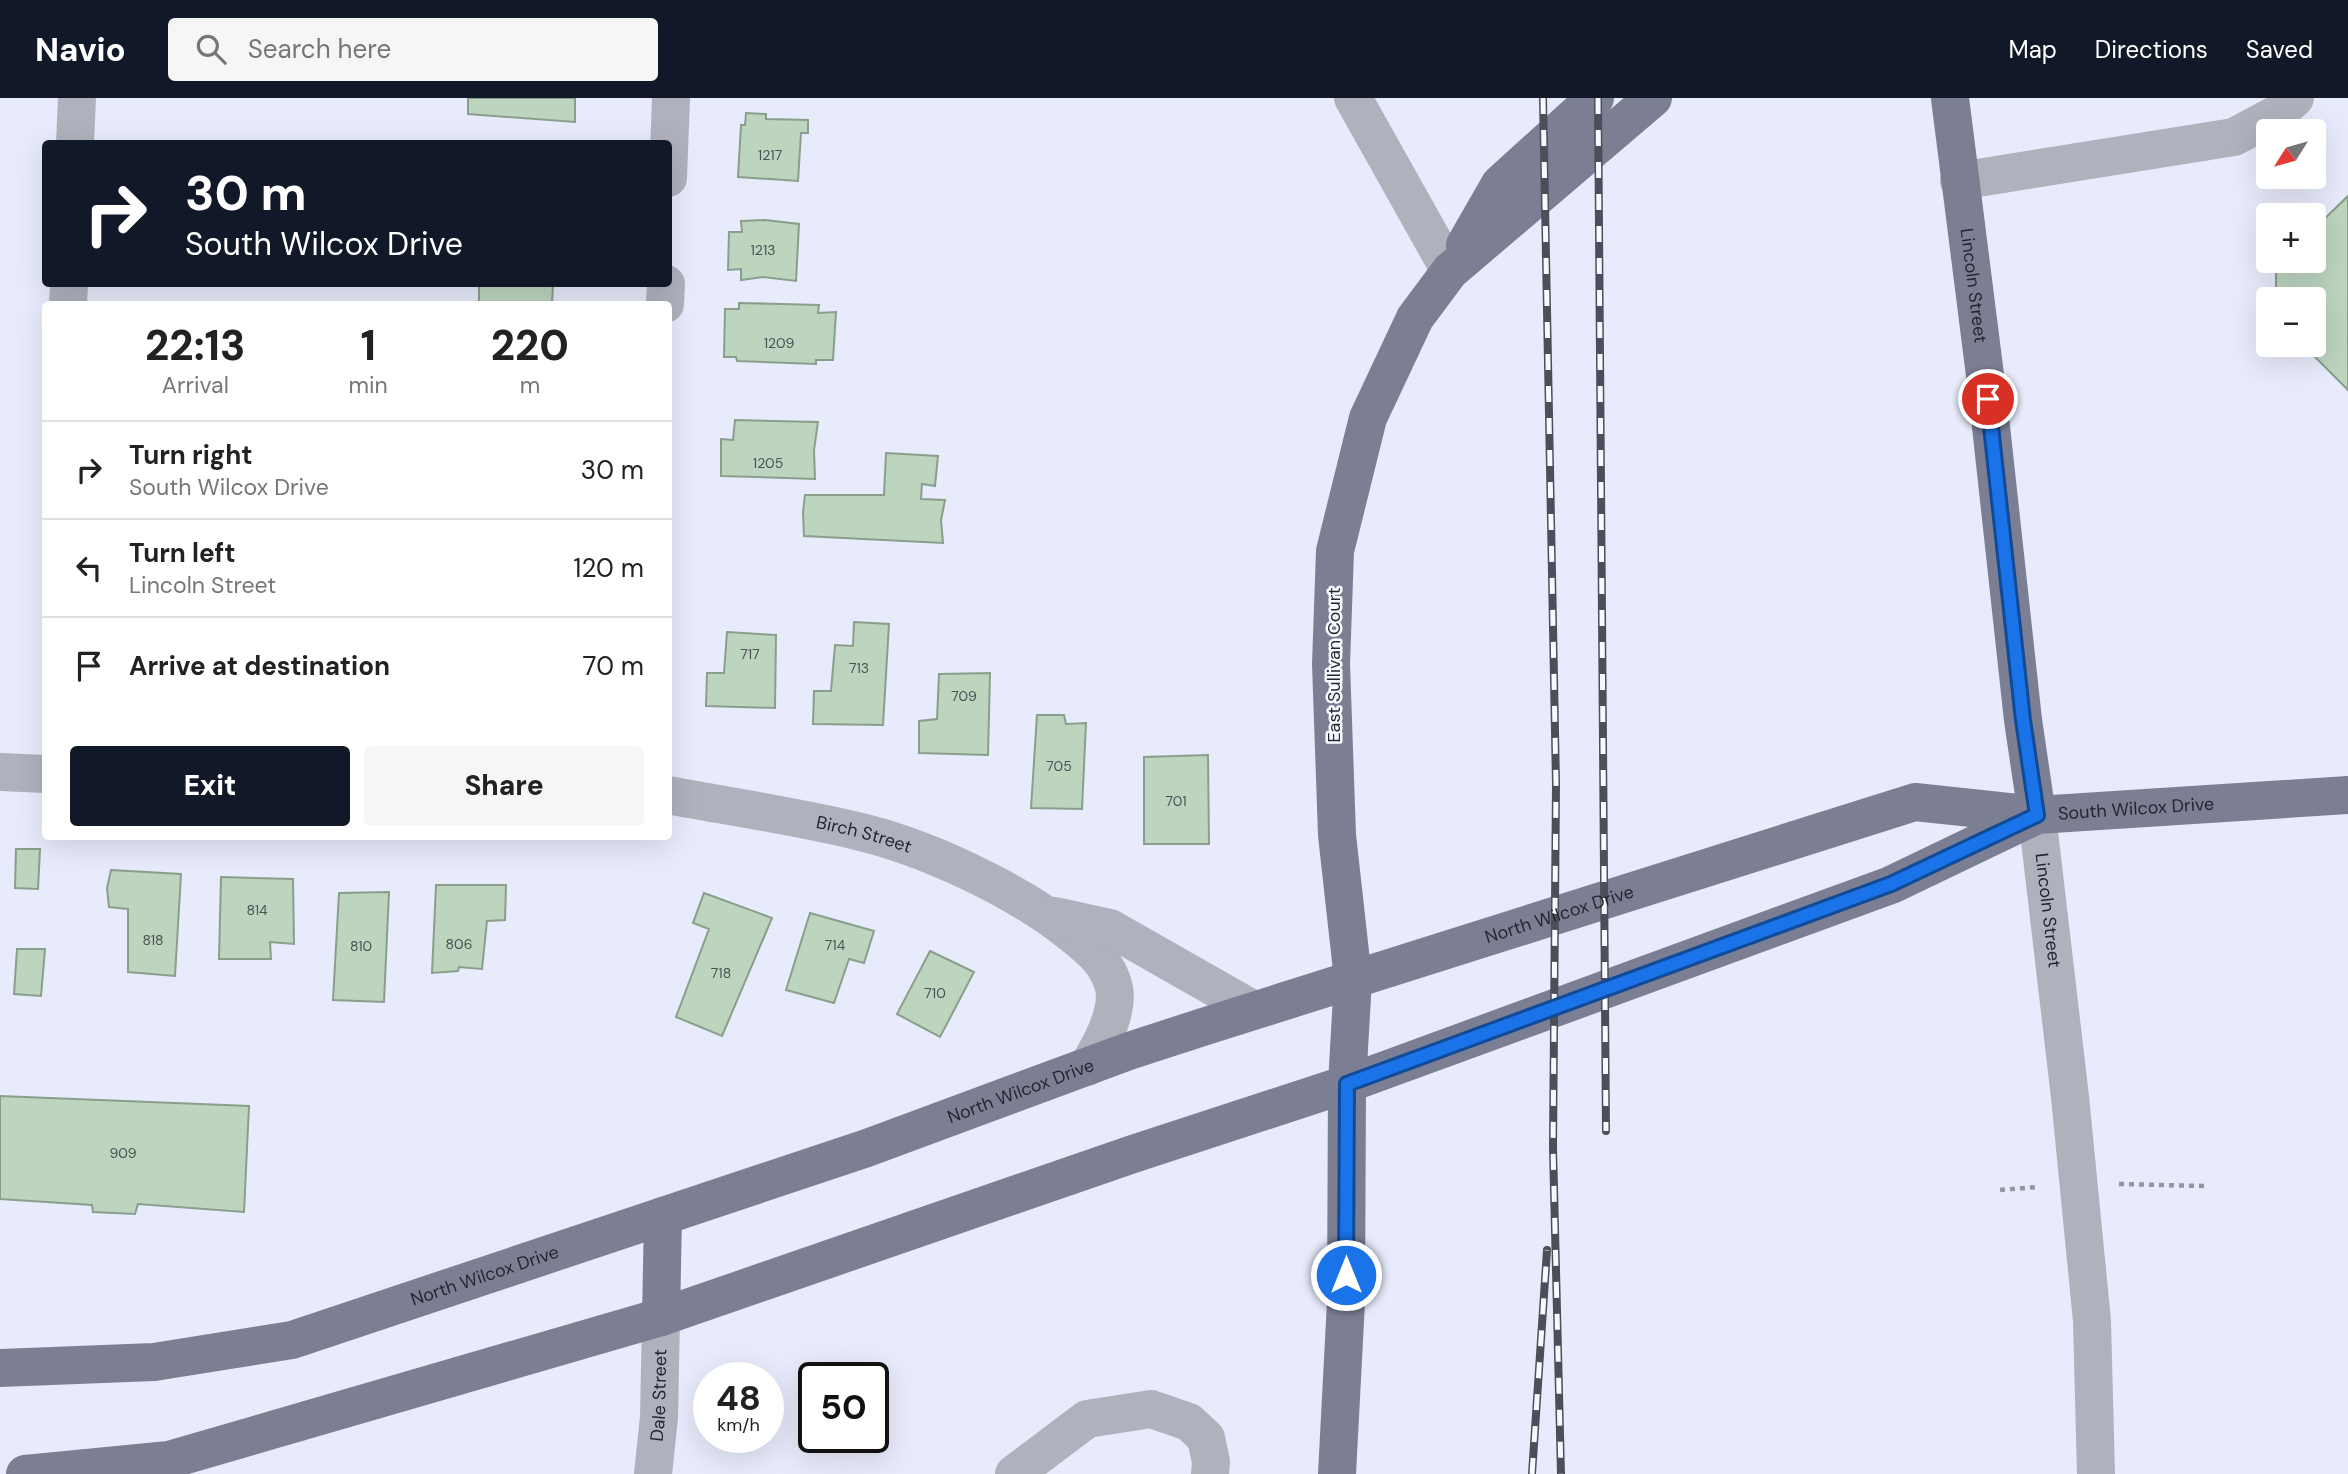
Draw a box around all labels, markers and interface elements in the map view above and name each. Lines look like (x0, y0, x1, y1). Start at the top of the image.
search box (168, 18, 658, 81)
text: Navio (35, 28, 126, 71)
icon: search (192, 30, 230, 68)
text: Search here (248, 32, 391, 66)
text: Map (2009, 34, 2057, 65)
text: Directions (2095, 34, 2208, 65)
text: Saved (2246, 34, 2313, 65)
north arrow (2256, 119, 2326, 189)
map controls (2256, 119, 2326, 357)
house number: 1217 (758, 146, 782, 164)
text: 30 m (185, 161, 307, 225)
icon: right (70, 168, 161, 259)
button: + (2256, 203, 2326, 273)
text: South Wilcox Drive (185, 223, 463, 265)
street label: Lincoln Street (1955, 227, 1993, 344)
house number: 1213 (750, 241, 776, 259)
button: − (2256, 287, 2326, 357)
text: 22:13 (145, 318, 245, 373)
text: 1 (360, 318, 376, 373)
text: 220 (491, 318, 569, 373)
house number: 1209 (764, 334, 795, 352)
pin (1958, 369, 2018, 429)
text: Arrival (162, 370, 229, 400)
text: min (349, 370, 388, 400)
text: m (520, 370, 540, 400)
icon: arrive (1969, 380, 2007, 418)
text: Turn right (129, 438, 253, 472)
icon: right (70, 451, 108, 489)
text: 30 m (581, 453, 644, 487)
house number: 1205 (753, 454, 783, 472)
text: South Wilcox Drive (129, 472, 329, 502)
text: Turn left (129, 536, 236, 570)
icon: left (70, 549, 108, 587)
text: 120 m (573, 551, 644, 585)
text: Lincoln Street (129, 570, 276, 600)
street label: East Sullivan Court (1322, 587, 1346, 743)
house number: 717 (740, 645, 760, 663)
icon: arrive (70, 647, 108, 685)
text: Arrive at destination (129, 649, 390, 683)
text: 70 m (583, 649, 644, 683)
house number: 713 (849, 659, 869, 677)
house number: 709 (951, 687, 977, 705)
button: Exit (70, 746, 350, 826)
button: Share (364, 746, 644, 826)
house number: 705 (1046, 757, 1072, 775)
house number: 701 (1165, 792, 1187, 810)
street label: South Wilcox Drive (2057, 792, 2215, 826)
street label: Birch Street (814, 810, 915, 859)
street label: Lincoln Street (2030, 852, 2067, 969)
street label: North Wilcox Drive (1482, 880, 1637, 949)
house number: 814 (246, 901, 268, 919)
house number: 818 (142, 931, 164, 949)
house number: 806 (446, 935, 472, 953)
house number: 714 (825, 936, 846, 954)
house number: 810 (350, 937, 372, 955)
house number: 718 (711, 964, 731, 982)
house number: 710 (924, 984, 946, 1002)
street label: North Wilcox Drive (944, 1053, 1097, 1129)
house number: 909 (109, 1144, 137, 1162)
position arrow (1309, 1238, 1383, 1312)
street label: North Wilcox Drive (407, 1240, 562, 1312)
street label: Dale Street (645, 1349, 672, 1443)
speed limit sign: 50 (798, 1362, 889, 1453)
text: 48 (716, 1375, 761, 1421)
text: km/h (717, 1413, 760, 1437)

